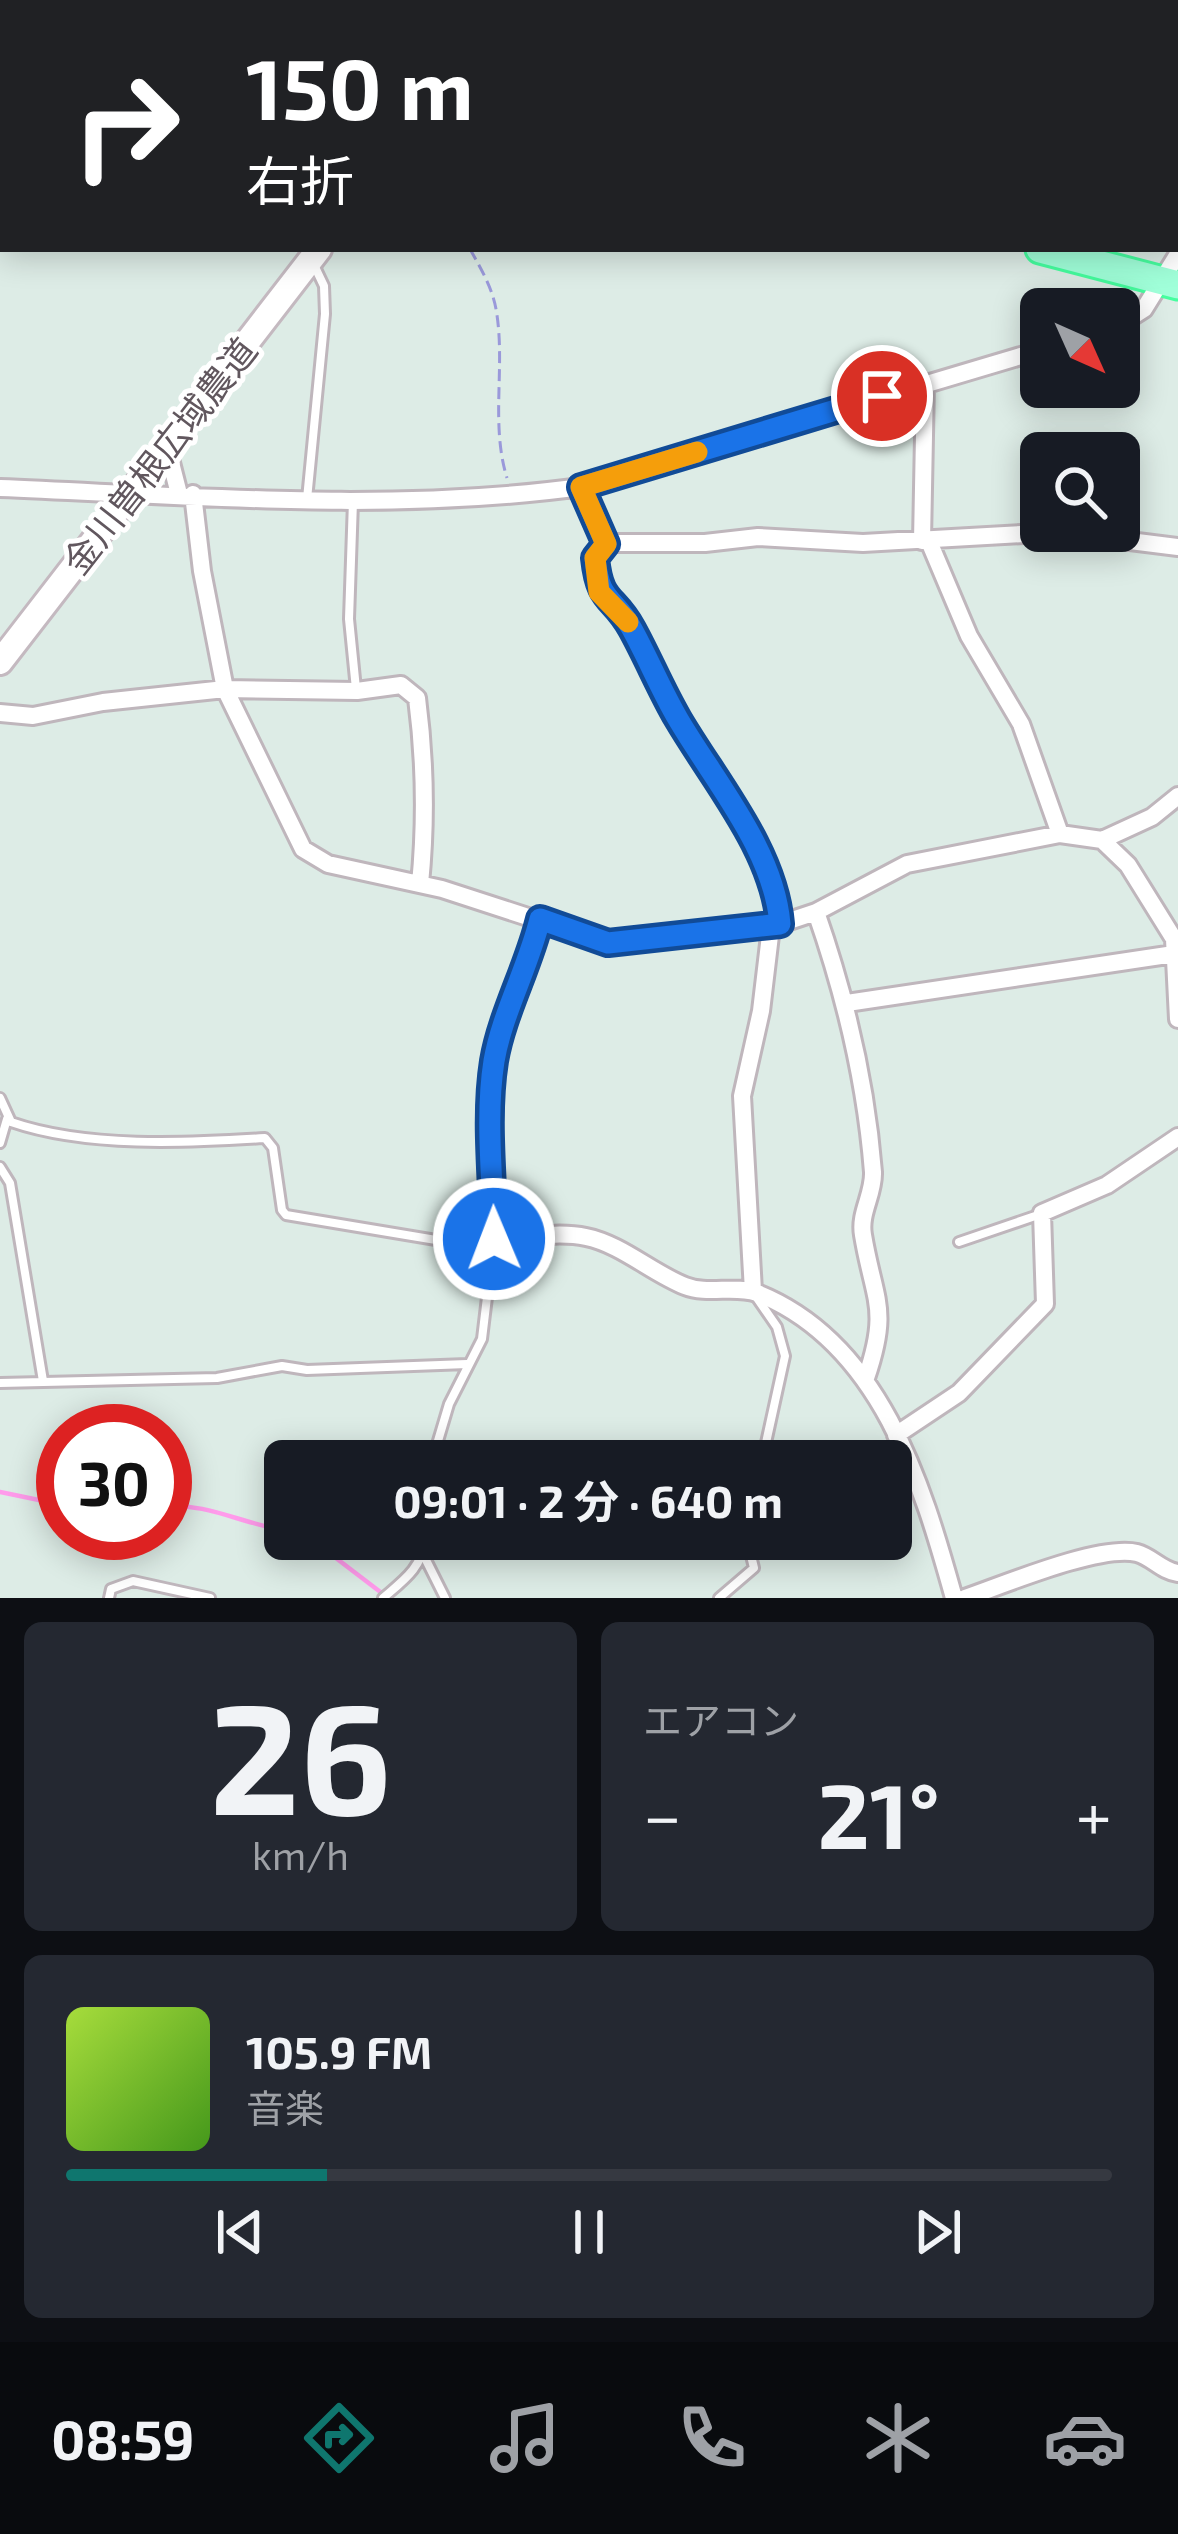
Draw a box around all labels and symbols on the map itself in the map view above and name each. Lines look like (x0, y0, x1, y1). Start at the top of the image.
north arrow (1020, 288, 1140, 408)
street label: 金川曽根広域農道 (53, 328, 264, 582)
pin (831, 345, 933, 447)
position arrow (431, 1176, 557, 1302)
speed limit sign: 30 (36, 1404, 192, 1560)

